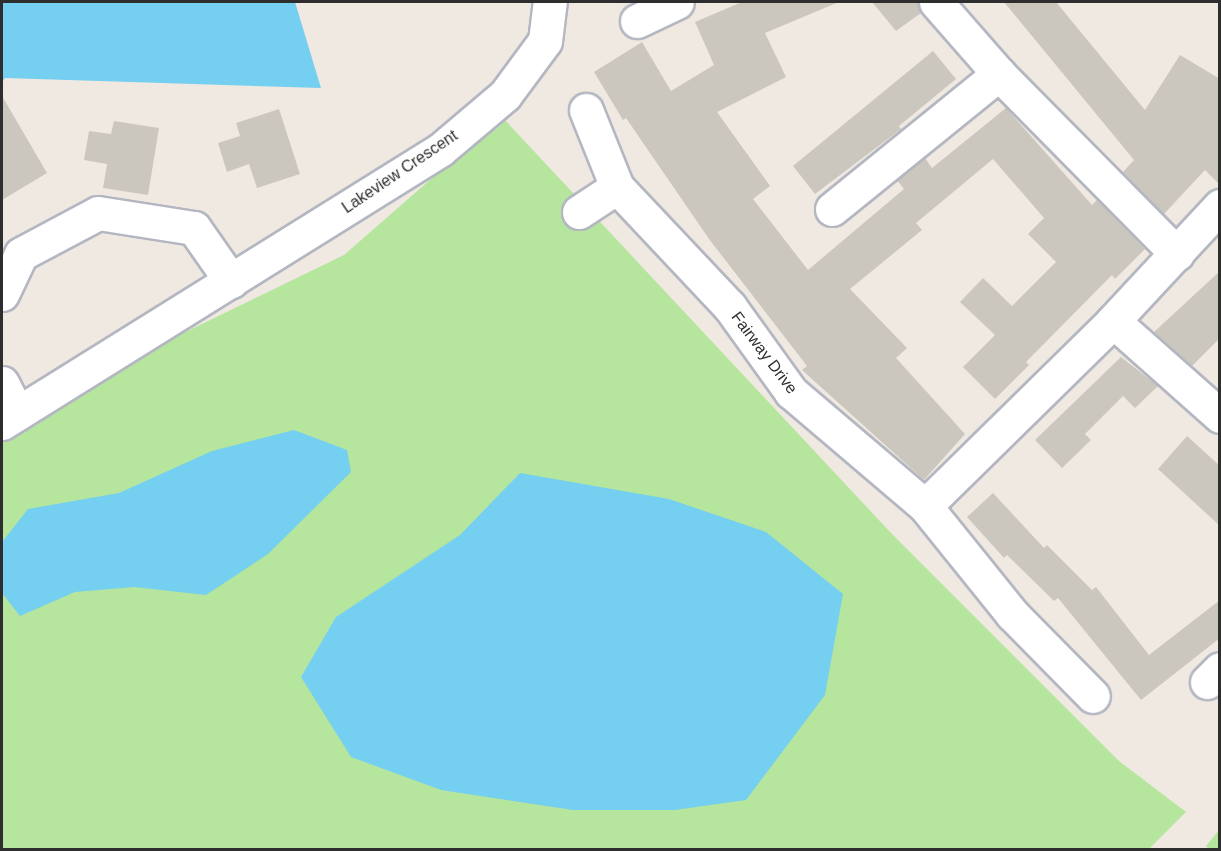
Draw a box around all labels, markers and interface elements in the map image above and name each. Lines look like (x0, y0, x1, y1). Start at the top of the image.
street label: Lakeview Crescent (339, 126, 461, 218)
street label: Fairway Drive (727, 308, 801, 398)

